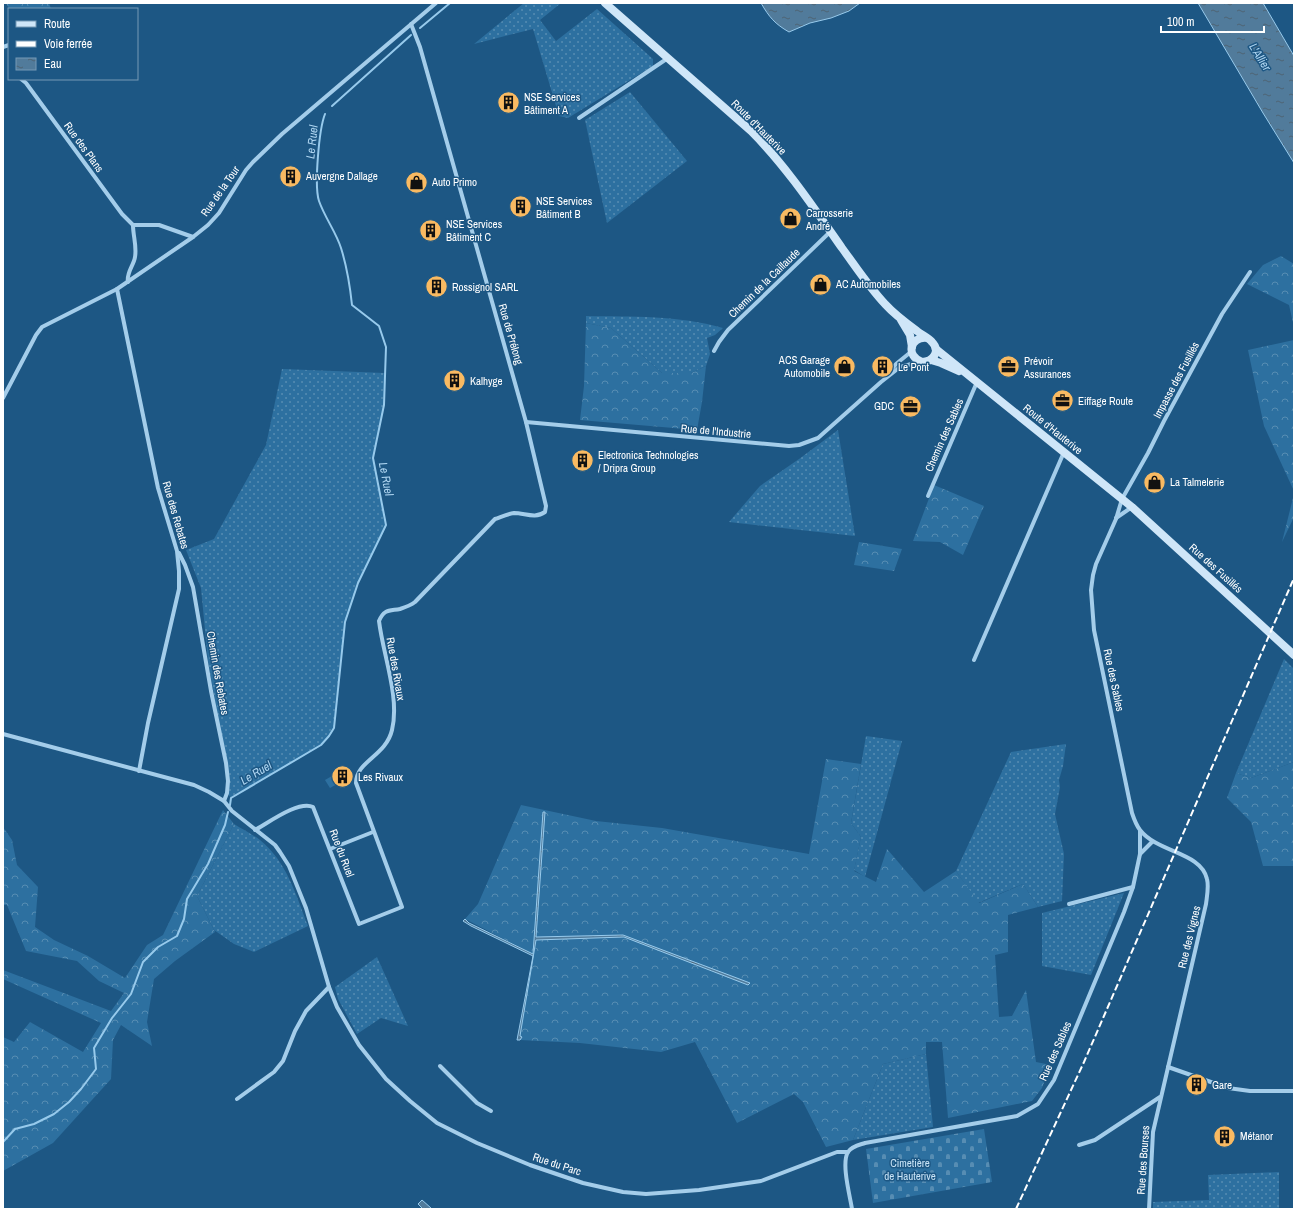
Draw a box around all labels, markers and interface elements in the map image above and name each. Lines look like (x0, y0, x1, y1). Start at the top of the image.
legend (8, 8, 138, 80)
scale bar (1161, 8, 1264, 34)
text: 100 m (1167, 14, 1194, 30)
text: Route (44, 16, 70, 32)
text: Voie ferrée (44, 36, 92, 52)
water label: L'Allier (1245, 40, 1275, 74)
text: Eau (44, 56, 62, 72)
building icon: NSE Services Bâtiment A (495, 90, 521, 116)
place label: NSE Services Bâtiment A (524, 90, 581, 117)
street label: Route d'Hauterive (728, 96, 790, 158)
street label: Rue des Plans (61, 119, 107, 175)
water label: Le Ruel (302, 123, 322, 160)
street label: Rue de la Tour (197, 163, 243, 219)
building icon: Auvergne Dallage (277, 163, 303, 189)
place label: Auvergne Dallage (305, 169, 378, 183)
shop icon: Auto Primo (403, 169, 429, 195)
place label: Auto Primo (431, 175, 477, 189)
building icon: NSE Services Bâtiment B (508, 194, 534, 220)
place label: NSE Services Bâtiment B (536, 194, 593, 221)
shop icon: Carrosserie André (778, 206, 804, 232)
place label: Carrosserie André (805, 206, 853, 233)
building icon: NSE Services Bâtiment C (417, 217, 443, 243)
place label: NSE Services Bâtiment C (446, 217, 503, 244)
street label: Chemin de la Caillaude (725, 245, 803, 321)
shop icon: AC Automobiles (807, 271, 833, 297)
building icon: Rossignol SARL (423, 274, 449, 300)
place label: AC Automobiles (835, 277, 901, 291)
place label: Rossignol SARL (452, 280, 518, 294)
street label: Rue de Prélong (496, 302, 526, 366)
street label: Impasse des Fusillés (1150, 339, 1202, 421)
place label: ACS Garage Automobile (778, 353, 830, 380)
shop icon: ACS Garage Automobile (832, 353, 858, 379)
building icon: Le Pont (869, 354, 895, 380)
office icon: Prévoir Assurances (996, 354, 1022, 380)
place label: Prévoir Assurances (1023, 354, 1072, 381)
place label: Le Pont (898, 360, 930, 374)
building icon: Kalhyge (441, 368, 467, 394)
place label: Kalhyge (470, 374, 503, 388)
office icon: Eiffage Route (1050, 388, 1076, 414)
office icon: GDC (897, 393, 923, 419)
place label: Eiffage Route (1078, 394, 1133, 408)
street label: Chemin des Sables (922, 396, 967, 474)
place label: GDC (874, 399, 894, 413)
street label: Route d'Hauterive (1020, 401, 1086, 457)
street label: Rue de l'Industrie (680, 421, 752, 441)
building icon: Electronica Technologies / Dripra Group (570, 448, 596, 474)
place label: Electronica Technologies / Dripra Group (598, 448, 699, 475)
water label: Le Ruel (375, 461, 397, 498)
shop icon: La Talmelerie (1141, 469, 1167, 495)
place label: La Talmelerie (1170, 475, 1224, 489)
street label: Rue des Rebates (160, 480, 192, 551)
street label: Rue des Fusillés (1186, 540, 1246, 596)
street label: Chemin des Rebates (204, 630, 232, 716)
street label: Rue des Rivaux (384, 636, 409, 702)
street label: Rue des Sables (1101, 647, 1128, 713)
water label: Le Ruel (237, 757, 275, 789)
building icon: Les Rivaux (330, 764, 356, 790)
place label: Les Rivaux (358, 770, 404, 784)
street label: Rue du Ruel (326, 827, 358, 879)
street label: Rue des Vignes (1174, 904, 1204, 970)
street label: Rue des Sables (1036, 1019, 1075, 1083)
building icon: Gare (1183, 1072, 1209, 1098)
place label: Gare (1212, 1078, 1232, 1092)
building icon: Métanor (1212, 1123, 1238, 1149)
street label: Rue des Bourses (1134, 1125, 1152, 1195)
place label: Métanor (1240, 1129, 1273, 1143)
street label: Rue du Parc (531, 1150, 583, 1179)
park label: Cimetière de Hauterive (884, 1156, 936, 1183)

